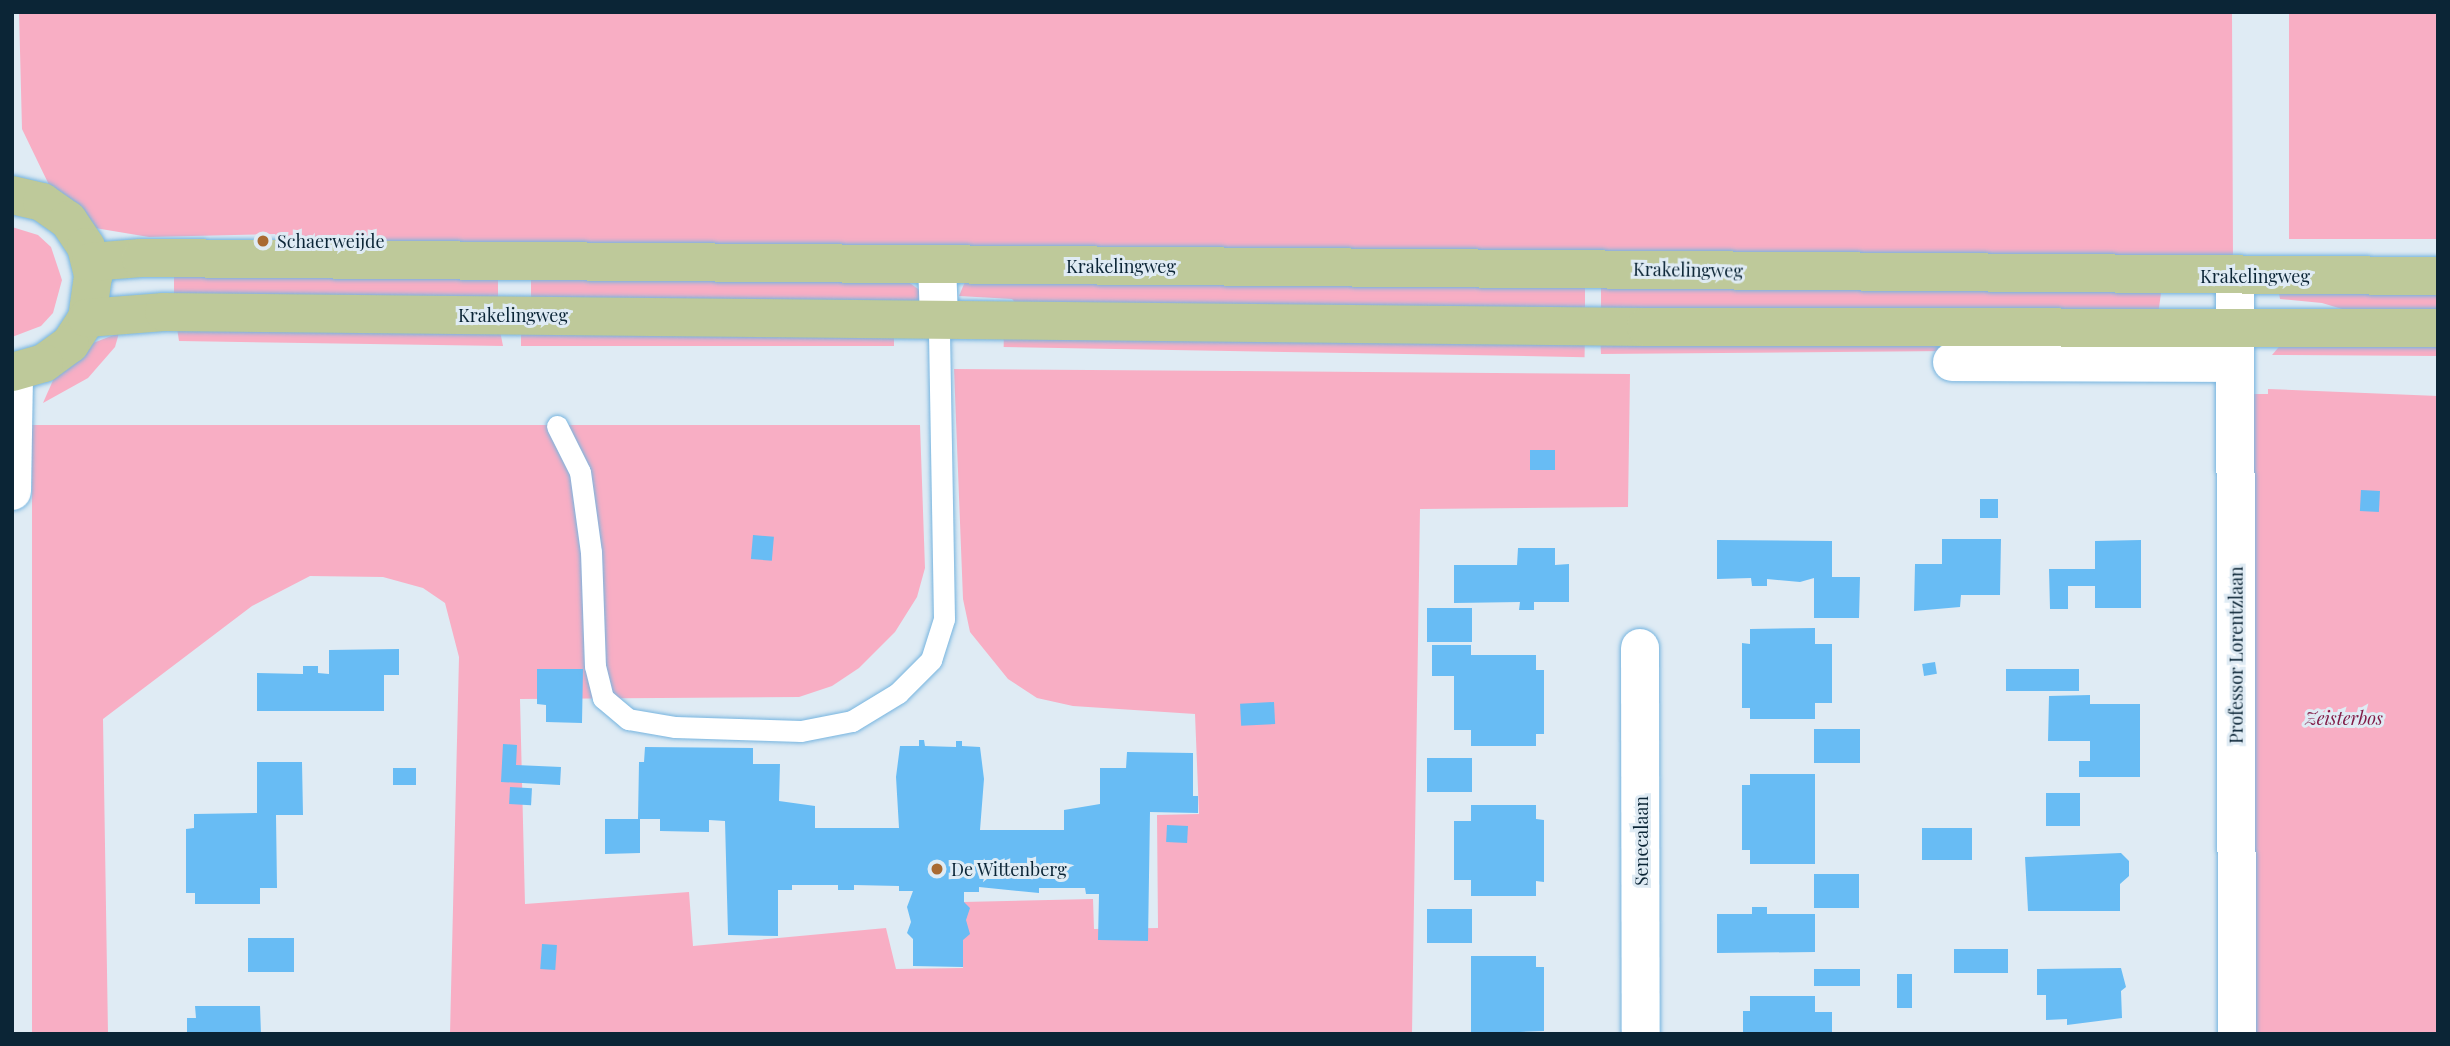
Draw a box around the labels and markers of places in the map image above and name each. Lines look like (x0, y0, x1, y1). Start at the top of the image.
place label: Schaerweijde (277, 230, 385, 252)
marker: Schaerweijde (255, 233, 271, 249)
place label: De Wittenberg (951, 858, 1067, 880)
marker: De Wittenberg (929, 861, 945, 877)

